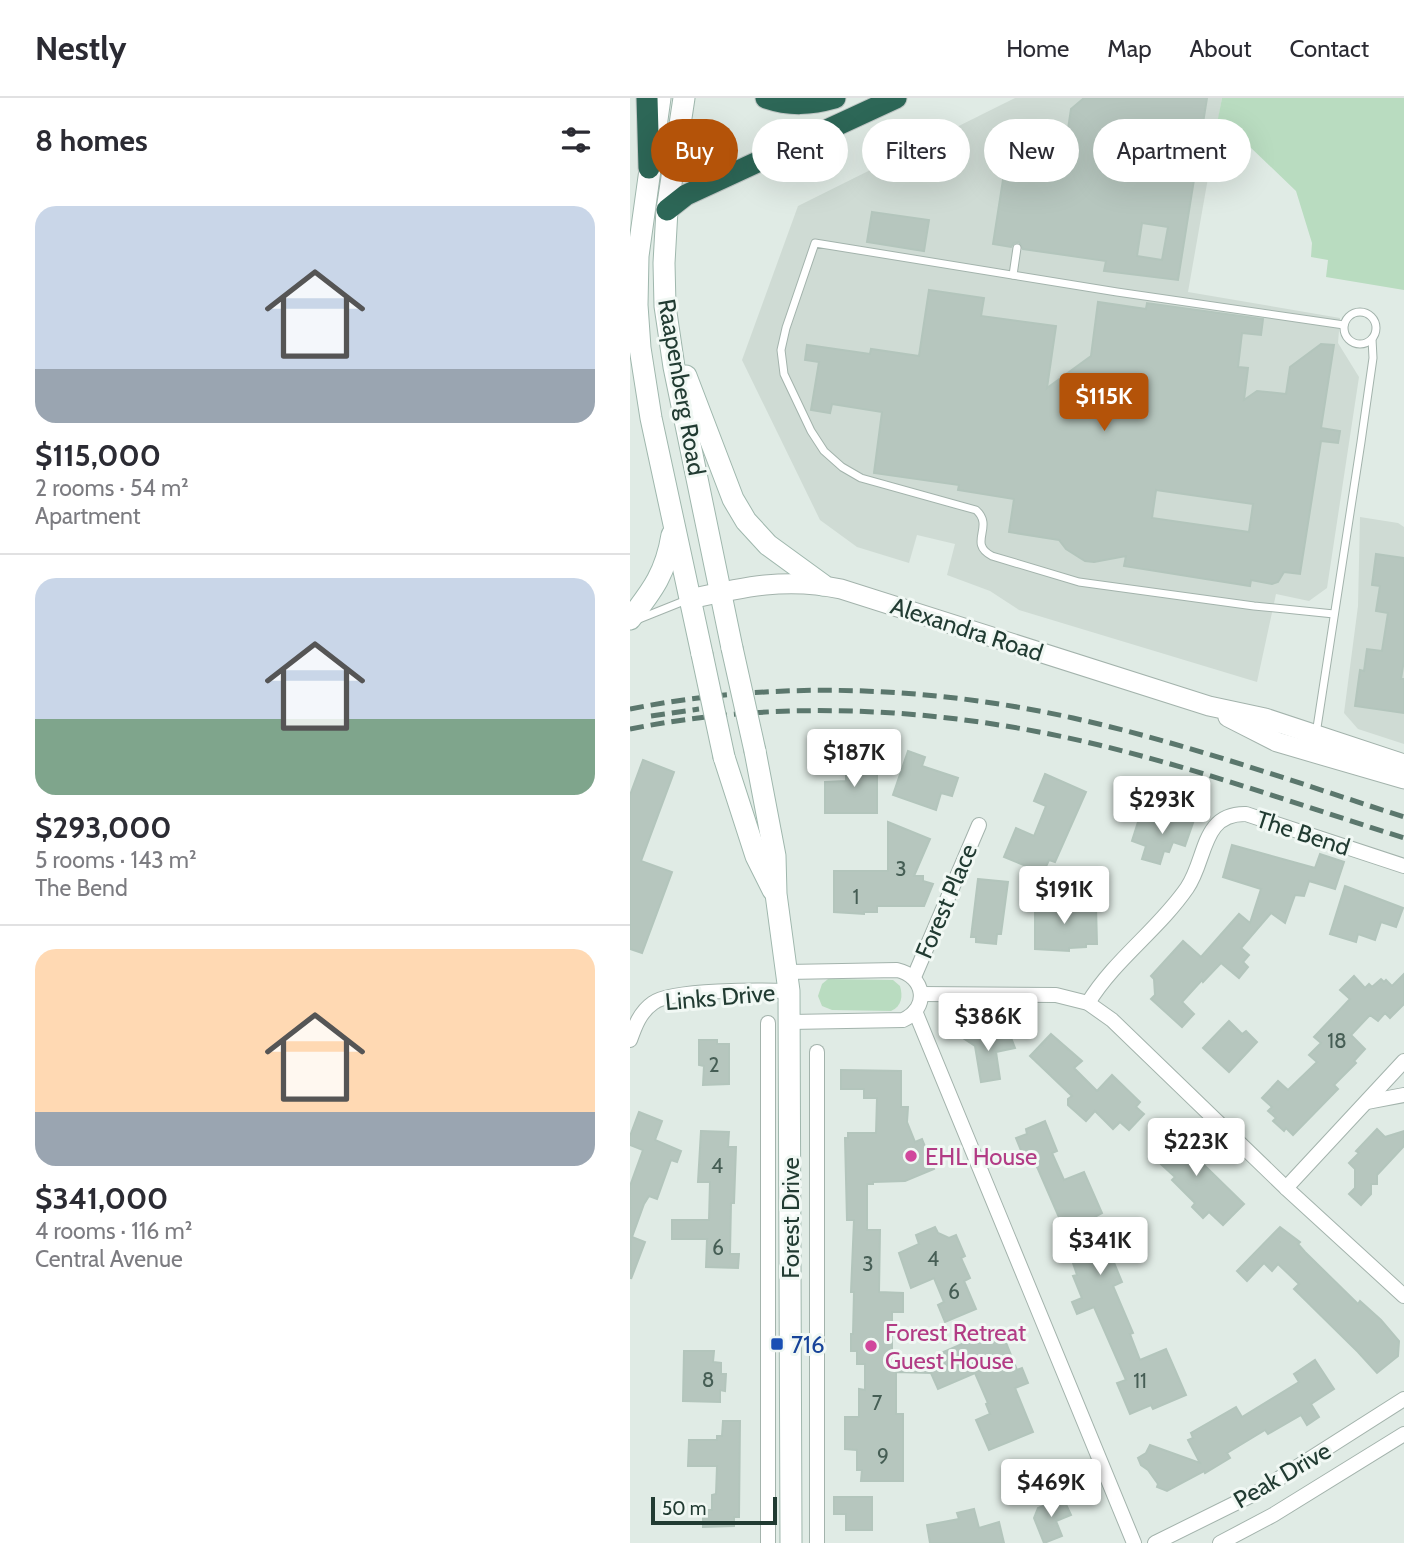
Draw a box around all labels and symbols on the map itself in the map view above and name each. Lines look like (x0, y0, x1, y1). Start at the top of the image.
street label: Raapenberg Road (652, 296, 712, 478)
pin: $115K (1055, 374, 1153, 433)
street label: Alexandra Road (887, 591, 1047, 667)
pin: $187K (805, 730, 903, 789)
pin: $293K (1113, 776, 1211, 836)
street label: The Bend (1253, 804, 1353, 862)
street label: Forest Place (909, 839, 983, 963)
house number: 3 (895, 856, 907, 881)
pin: $191K (1015, 866, 1113, 926)
house number: 1 (853, 884, 859, 909)
street label: Links Drive (664, 978, 776, 1016)
pin: $386K (939, 993, 1037, 1053)
house number: 18 (1327, 1028, 1347, 1053)
house number: 2 (708, 1052, 720, 1077)
pin: $223K (1147, 1118, 1245, 1178)
place label: EHL House (925, 1142, 1037, 1171)
marker: EHL House (903, 1148, 919, 1164)
house number: 4 (711, 1153, 723, 1178)
street label: Forest Drive (776, 1157, 805, 1279)
pin: $341K (1051, 1218, 1149, 1277)
house number: 6 (712, 1235, 724, 1260)
house number: 4 (927, 1246, 939, 1271)
house number: 3 (862, 1251, 874, 1276)
house number: 6 (948, 1279, 960, 1304)
place label: Forest Retreat Guest House (885, 1318, 1026, 1375)
place label: 716 (791, 1330, 825, 1359)
marker: 716 (769, 1336, 785, 1352)
marker: Forest Retreat Guest House (863, 1338, 879, 1354)
house number: 8 (702, 1367, 714, 1392)
house number: 11 (1133, 1368, 1147, 1393)
house number: 7 (872, 1390, 883, 1415)
street label: Peak Drive (1228, 1436, 1336, 1514)
house number: 9 (877, 1443, 889, 1468)
pin: $469K (1002, 1460, 1100, 1519)
scale bar (651, 1494, 777, 1526)

